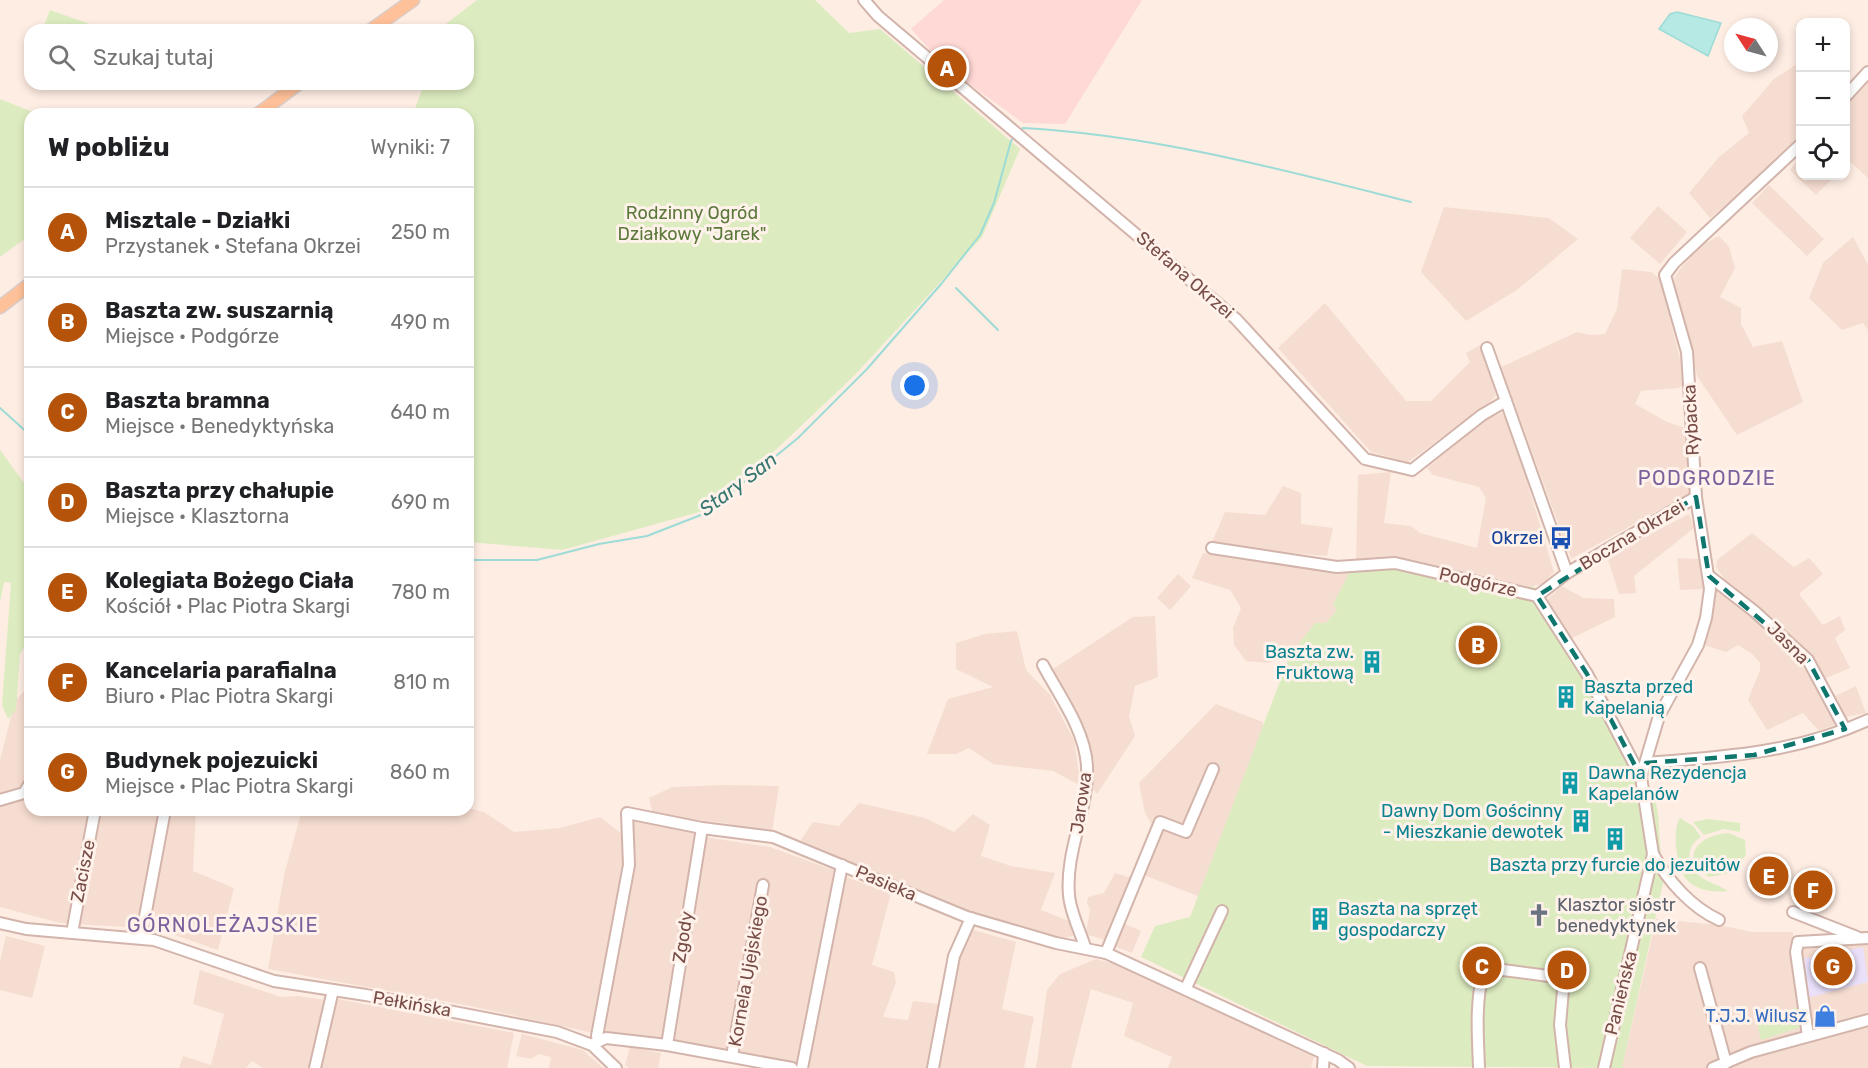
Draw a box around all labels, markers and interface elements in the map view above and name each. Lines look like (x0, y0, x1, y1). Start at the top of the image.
north arrow (1724, 18, 1778, 72)
map controls (1796, 18, 1850, 180)
button: + (1796, 18, 1850, 72)
search box (24, 24, 474, 90)
icon: search (45, 41, 78, 74)
text: Szukaj tutaj (93, 44, 214, 71)
pin: A (928, 46, 966, 90)
button: − (1796, 72, 1850, 126)
button: locate (1796, 126, 1850, 180)
text: W pobliżu (48, 132, 170, 163)
text: Wyniki: 7 (371, 135, 450, 159)
park label: Rodzinny Ogród Działkowy "Jarek" (618, 202, 766, 245)
text: Misztale - Działki (105, 207, 290, 234)
text: A (60, 220, 75, 244)
text: 250 m (391, 220, 450, 244)
street label: Stefana Okrzei (1132, 227, 1238, 323)
text: Przystanek · Stefana Okrzei (105, 234, 361, 258)
text: Baszta zw. suszarnią (105, 297, 334, 324)
text: B (60, 310, 75, 334)
text: 490 m (391, 310, 450, 334)
text: Miejsce · Podgórze (105, 324, 279, 348)
your location (900, 371, 929, 400)
street label: Rybacka (1678, 384, 1704, 456)
text: Baszta bramna (105, 387, 270, 414)
text: C (60, 400, 75, 424)
text: 640 m (390, 400, 450, 424)
text: Miejsce · Benedyktyńska (105, 414, 334, 438)
water label: Stary San (694, 447, 782, 521)
district label: PODGRODZIE (1638, 466, 1776, 490)
text: Baszta przy chałupie (105, 477, 334, 504)
text: D (60, 490, 75, 514)
text: 690 m (391, 490, 450, 514)
street label: Boczna Okrzei (1576, 495, 1688, 575)
text: Miejsce · Klasztorna (105, 504, 289, 528)
bus stop icon: Okrzei (1548, 525, 1574, 551)
place label: Okrzei (1491, 527, 1543, 549)
street label: Podgórze (1437, 562, 1519, 602)
text: Kolegiata Bożego Ciała (105, 567, 354, 594)
text: E (61, 580, 74, 604)
text: 780 m (392, 580, 450, 604)
text: Kościół · Plac Piotra Skargi (105, 594, 350, 618)
street label: Jasna (1762, 617, 1814, 669)
pin: B (1458, 622, 1498, 668)
place label: Baszta zw. Fruktową (1265, 641, 1354, 684)
building icon: Baszta zw. Fruktową (1359, 649, 1385, 675)
text: Kancelaria parafialna (105, 657, 337, 684)
text: F (61, 670, 74, 694)
text: 810 m (393, 670, 450, 694)
place label: Baszta przed Kapelanią (1584, 676, 1693, 719)
text: Biuro · Plac Piotra Skargi (105, 684, 333, 708)
building icon: Baszta przed Kapelanią (1553, 684, 1579, 710)
text: Budynek pojezuicki (105, 747, 318, 774)
text: G (60, 760, 75, 784)
text: 860 m (390, 760, 450, 784)
place label: Dawna Rezydencja Kapelanów (1588, 762, 1747, 805)
building icon: Dawna Rezydencja Kapelanów (1557, 770, 1583, 796)
street label: Jarowa (1066, 771, 1096, 835)
text: Miejsce · Plac Piotra Skargi (105, 774, 354, 798)
place label: Dawny Dom Gościnny - Mieszkanie dewotek (1381, 800, 1564, 843)
building icon: Dawny Dom Gościnny - Mieszkanie dewotek (1568, 808, 1594, 834)
building icon: Baszta przy furcie do jezuitów (1602, 826, 1628, 852)
street label: Zacisze (66, 838, 100, 904)
place label: Baszta przy furcie do jezuitów (1489, 854, 1741, 876)
pin: E (1750, 854, 1788, 898)
street label: Pasieka (852, 860, 920, 906)
pin: F (1794, 868, 1832, 912)
street label: Kornela Ujejskiego (724, 894, 772, 1048)
place label: Klasztor sióstr benedyktynek (1557, 894, 1677, 937)
place label: Baszta na sprzęt gospodarczy (1338, 898, 1478, 941)
church icon: Klasztor sióstr benedyktynek (1526, 902, 1552, 928)
building icon: Baszta na sprzęt gospodarczy (1307, 906, 1333, 932)
street label: Zgody (668, 909, 698, 965)
district label: GÓRNOLEŻAJSKIE (127, 913, 319, 937)
pin: C (1462, 944, 1502, 988)
pin: G (1814, 944, 1852, 988)
pin: D (1548, 948, 1586, 992)
street label: Panieńska (1600, 949, 1642, 1037)
street label: Pełkińska (371, 986, 453, 1022)
shop icon: T.J.J. Wilusz (1812, 1003, 1838, 1029)
place label: T.J.J. Wilusz (1706, 1005, 1807, 1027)

